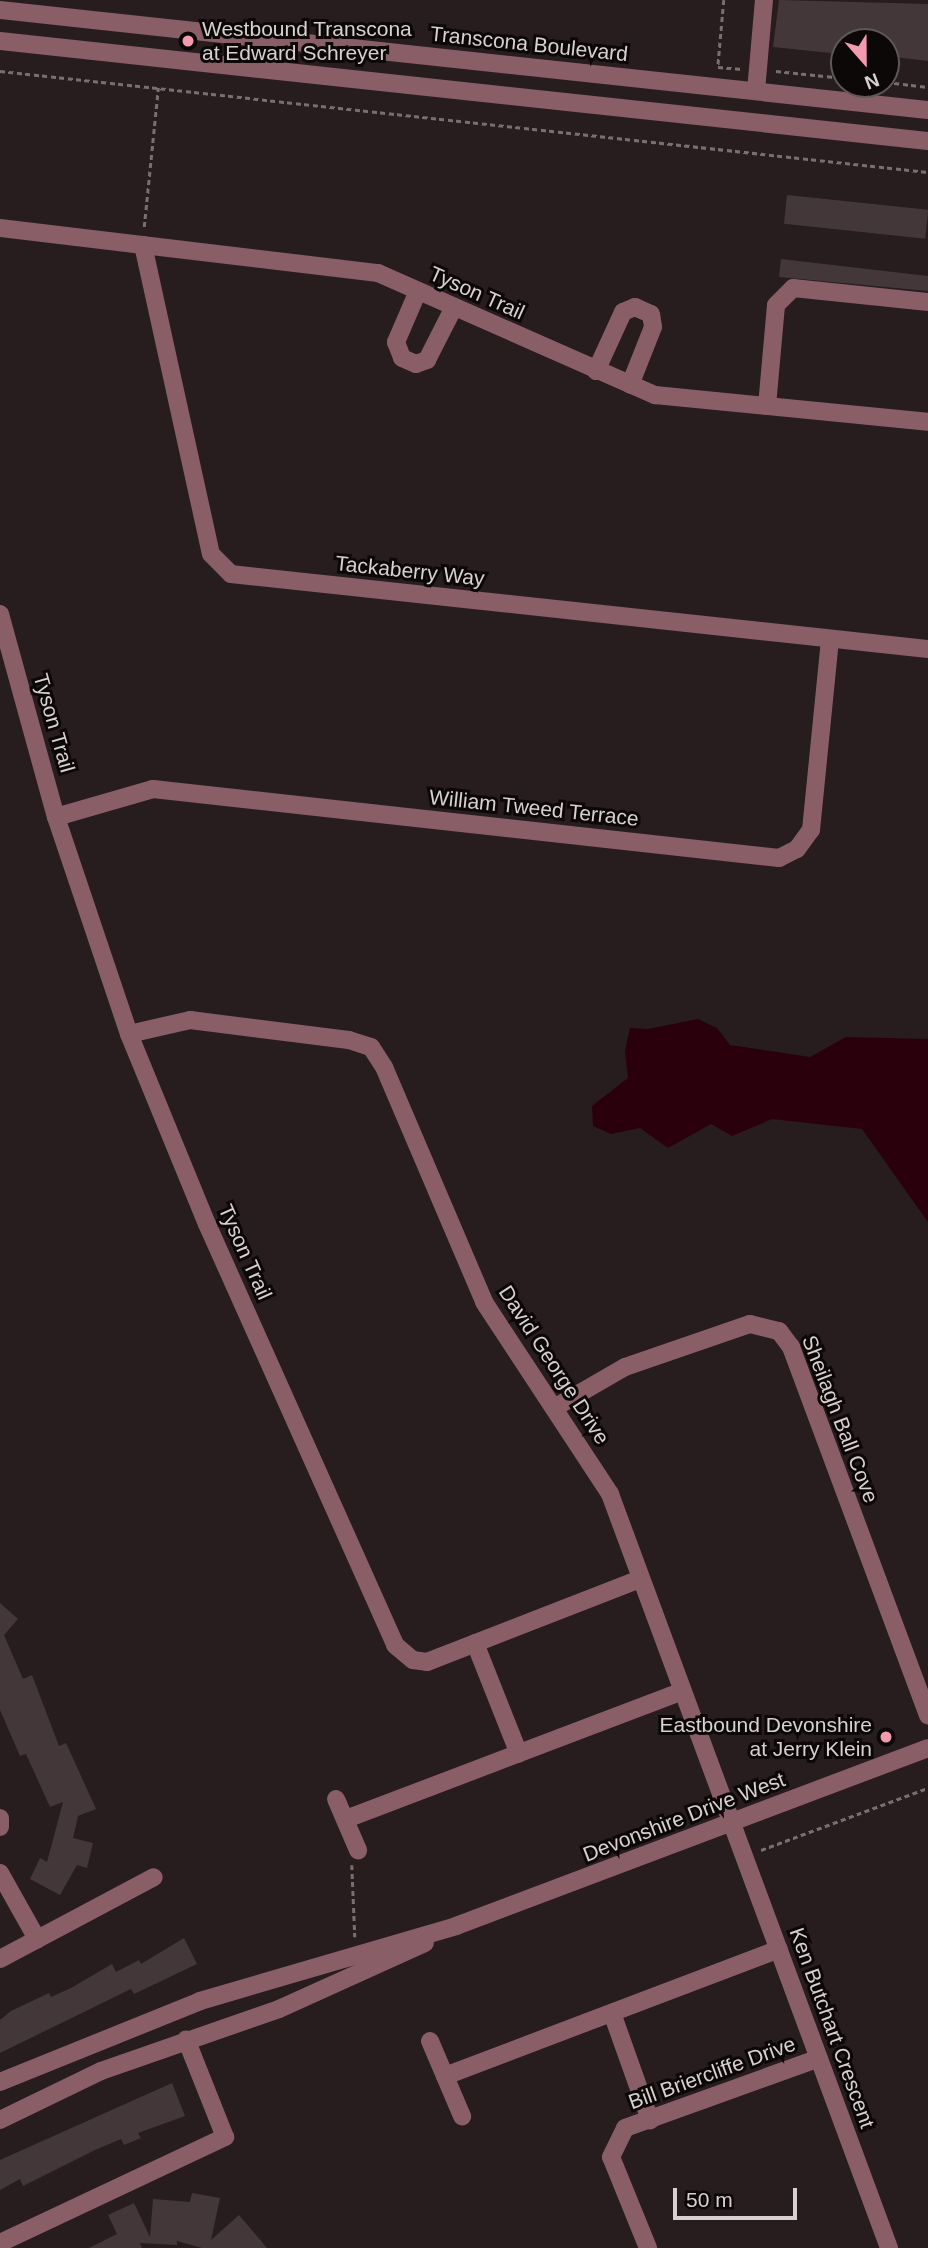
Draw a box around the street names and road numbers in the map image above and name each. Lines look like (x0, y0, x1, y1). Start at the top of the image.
street label: Transcona Boulevard (429, 21, 629, 67)
street label: Tyson Trail (425, 261, 529, 325)
street label: Tackaberry Way (334, 551, 486, 591)
street label: Tyson Trail (28, 671, 80, 775)
street label: William Tweed Terrace (428, 784, 640, 832)
street label: Tyson Trail (213, 1200, 277, 1304)
street label: David George Drive (493, 1281, 615, 1449)
street label: Sheilagh Ball Cove (796, 1332, 884, 1506)
street label: Devonshire Drive West (579, 1767, 789, 1867)
street label: Ken Butchart Crescent (784, 1924, 880, 2132)
street label: Bill Briercliffe Drive (625, 2031, 799, 2115)

